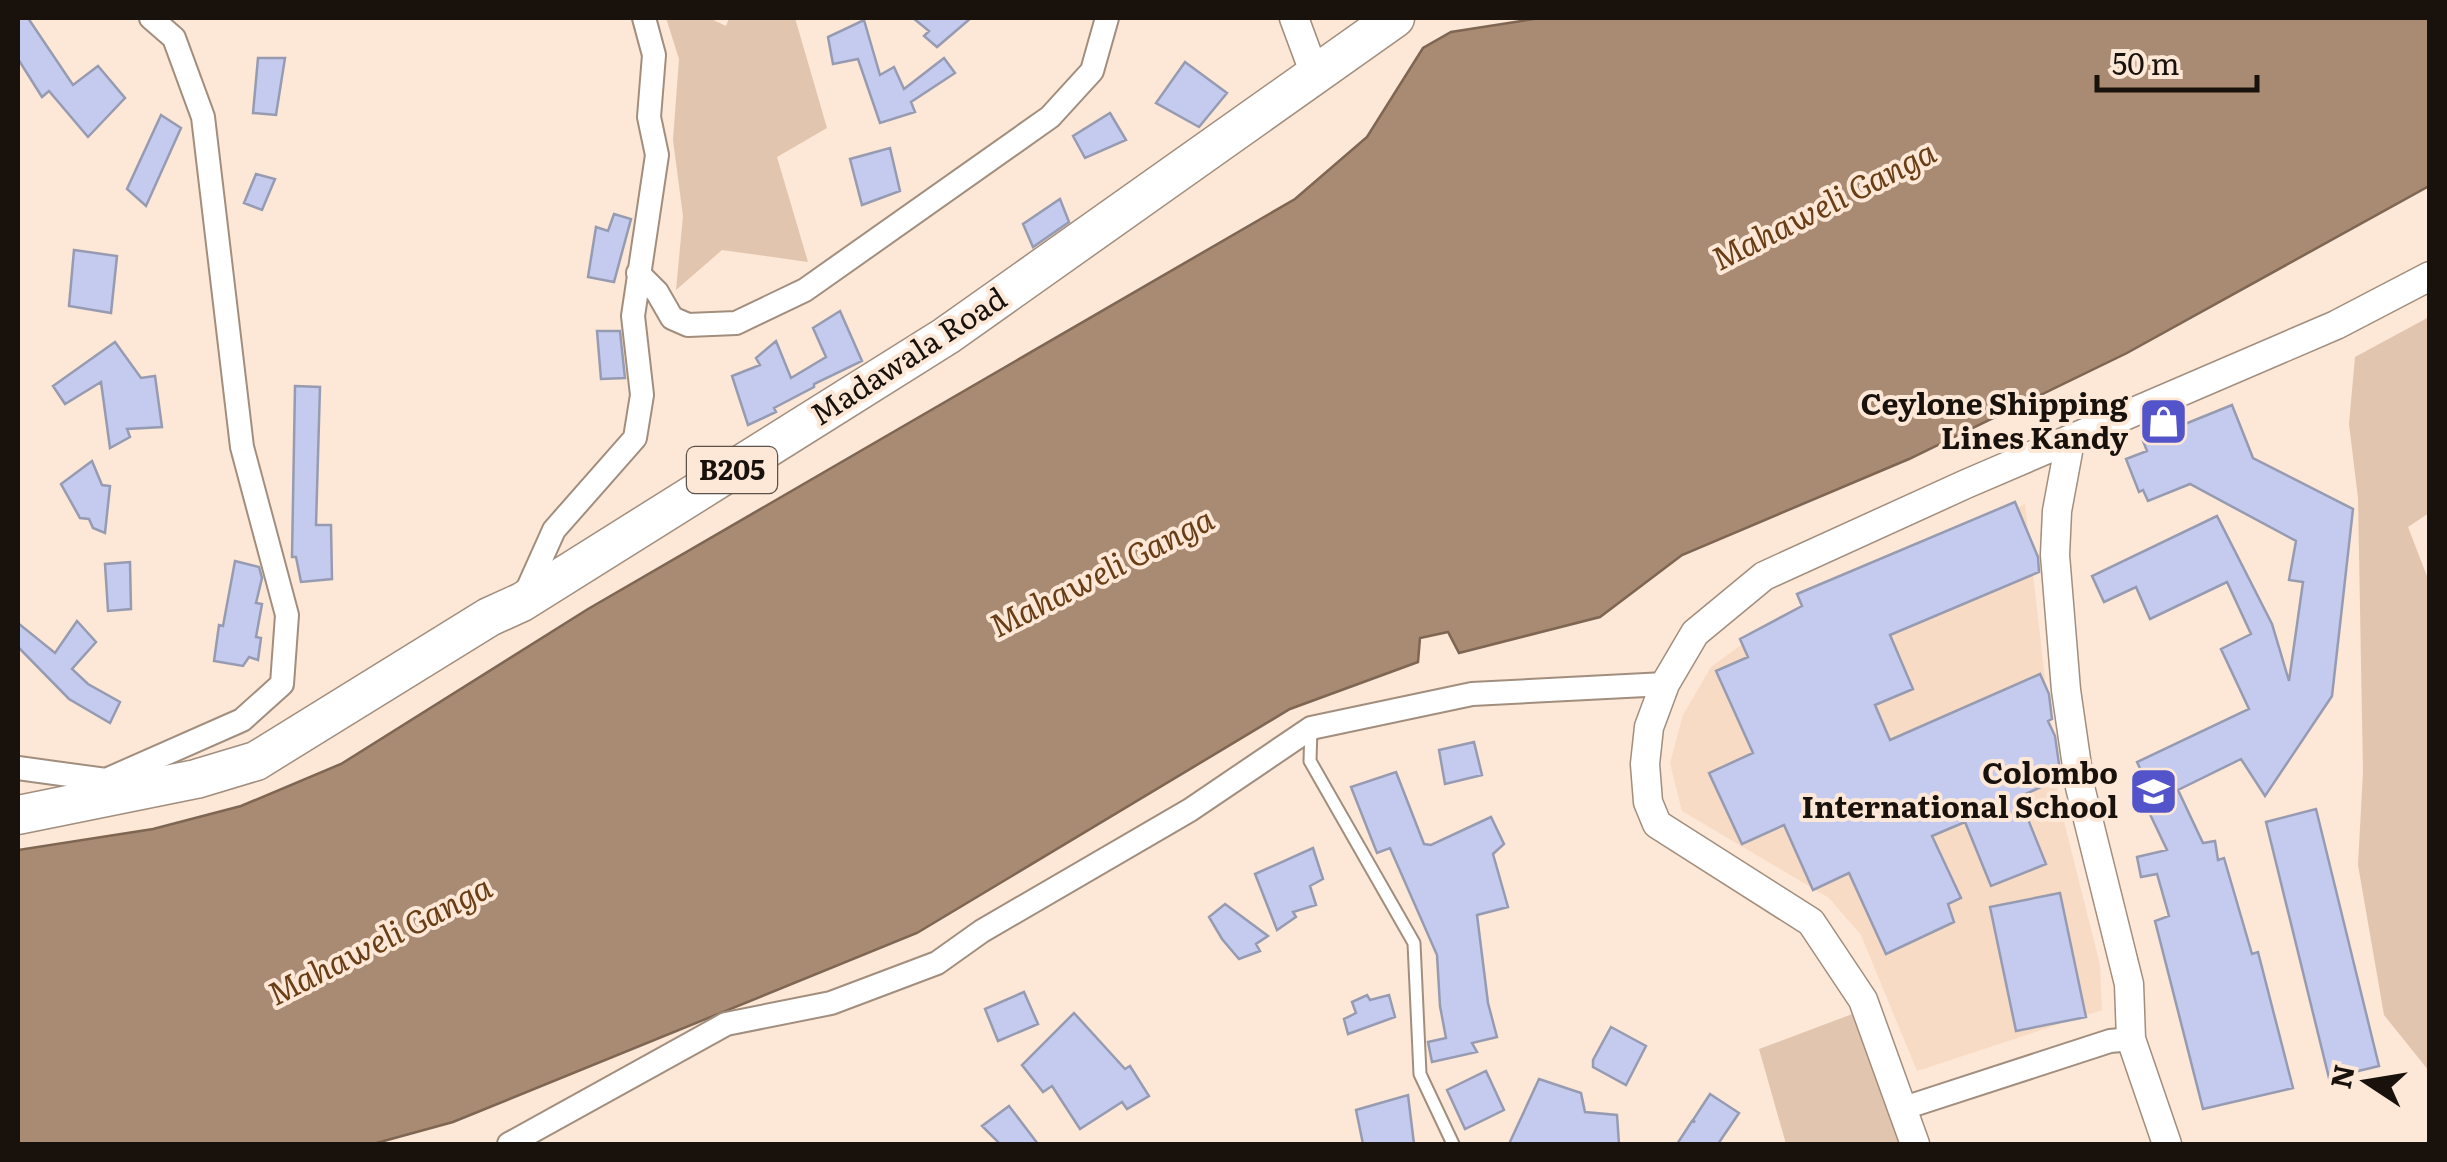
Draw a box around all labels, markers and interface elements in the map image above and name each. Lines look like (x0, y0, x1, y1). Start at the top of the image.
scale bar (2097, 30, 2257, 92)
text: 50 m (2112, 40, 2180, 84)
water label: Mahaweli Ganga (1702, 126, 1944, 280)
street label: Madawala Road (801, 275, 1014, 434)
place label: Ceylone Shipping Lines Kandy (1861, 380, 2129, 458)
shop icon: Ceylone Shipping Lines Kandy (2137, 396, 2189, 448)
road number: B205 (687, 447, 777, 493)
water label: Mahaweli Ganga (980, 493, 1222, 647)
place label: Colombo International School (1802, 749, 2118, 827)
school or university icon: Colombo International School (2127, 765, 2179, 817)
water label: Mahaweli Ganga (258, 861, 500, 1015)
north arrow (2317, 1032, 2417, 1132)
text: N (2318, 1061, 2364, 1092)

